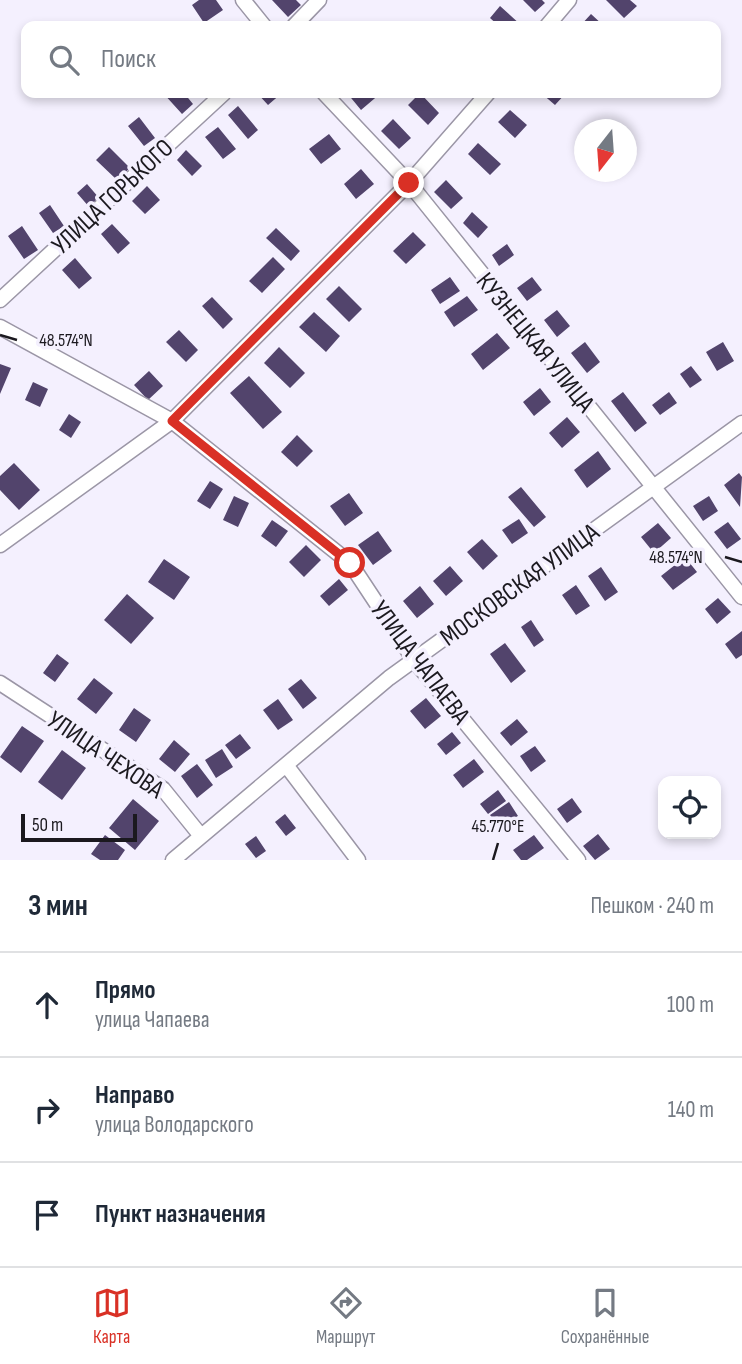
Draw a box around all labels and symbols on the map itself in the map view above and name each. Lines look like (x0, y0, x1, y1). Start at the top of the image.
north arrow (574, 119, 637, 182)
street label: УЛИЦА ГОРЬКОГО (46, 133, 180, 261)
route end (393, 167, 424, 198)
street label: КУЗНЕЦКАЯ УЛИЦА (469, 267, 601, 420)
text: 48.574°N (39, 330, 93, 351)
street label: МОСКОВСКАЯ УЛИЦА (434, 517, 606, 653)
route start (334, 547, 365, 578)
text: 48.574°N (649, 547, 703, 568)
street label: УЛИЦА ЧАПАЕВА (363, 595, 477, 731)
street label: УЛИЦА ЧЕХОВА (41, 705, 170, 806)
scale bar (21, 811, 136, 843)
text: 45.770°E (472, 816, 524, 837)

